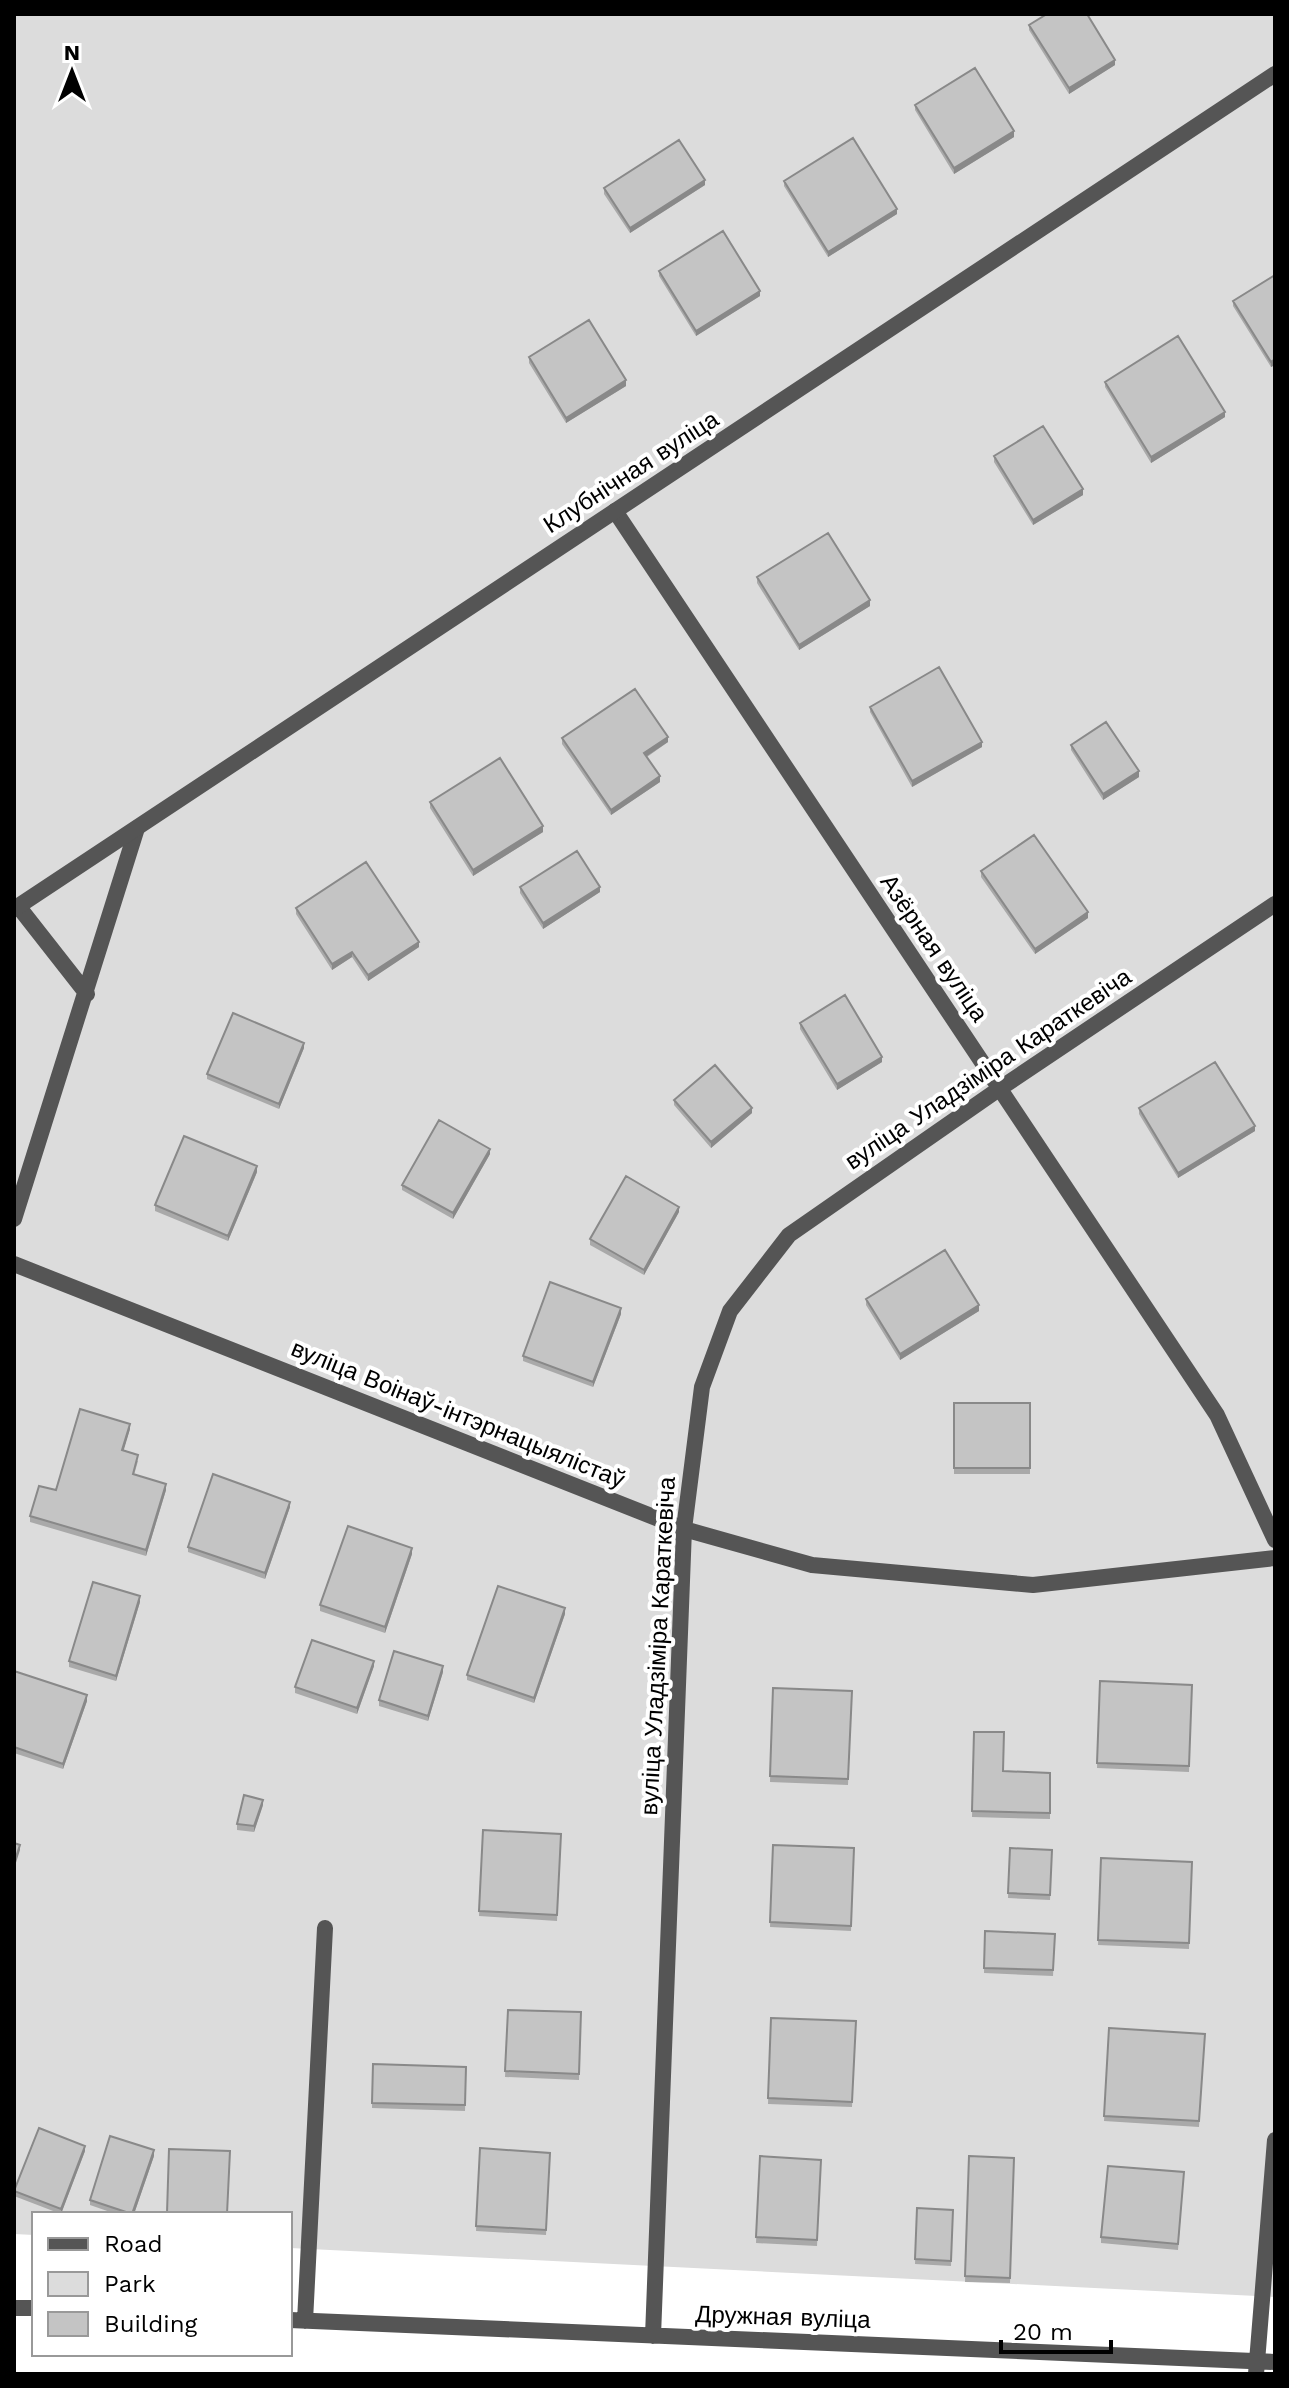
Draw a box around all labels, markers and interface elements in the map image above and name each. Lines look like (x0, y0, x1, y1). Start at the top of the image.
north arrow (32, 32, 112, 112)
text: N (64, 40, 80, 65)
street label: Клубнічная вуліца (538, 405, 724, 539)
street label: Азёрная вуліца (874, 869, 994, 1028)
street label: вуліца Уладзіміра Караткевіча (840, 962, 1137, 1175)
street label: вуліца Воінаў-інтэрнацыялістаў (287, 1334, 629, 1494)
street label: вуліца Уладзіміра Караткевіча (635, 1475, 681, 1816)
legend (32, 2212, 292, 2356)
text: Road (104, 2230, 163, 2258)
text: Park (104, 2270, 156, 2298)
street label: Дружная вуліца (695, 2300, 872, 2334)
scale bar (1001, 2304, 1111, 2354)
text: Building (104, 2310, 197, 2338)
text: 20 m (1013, 2318, 1073, 2346)

